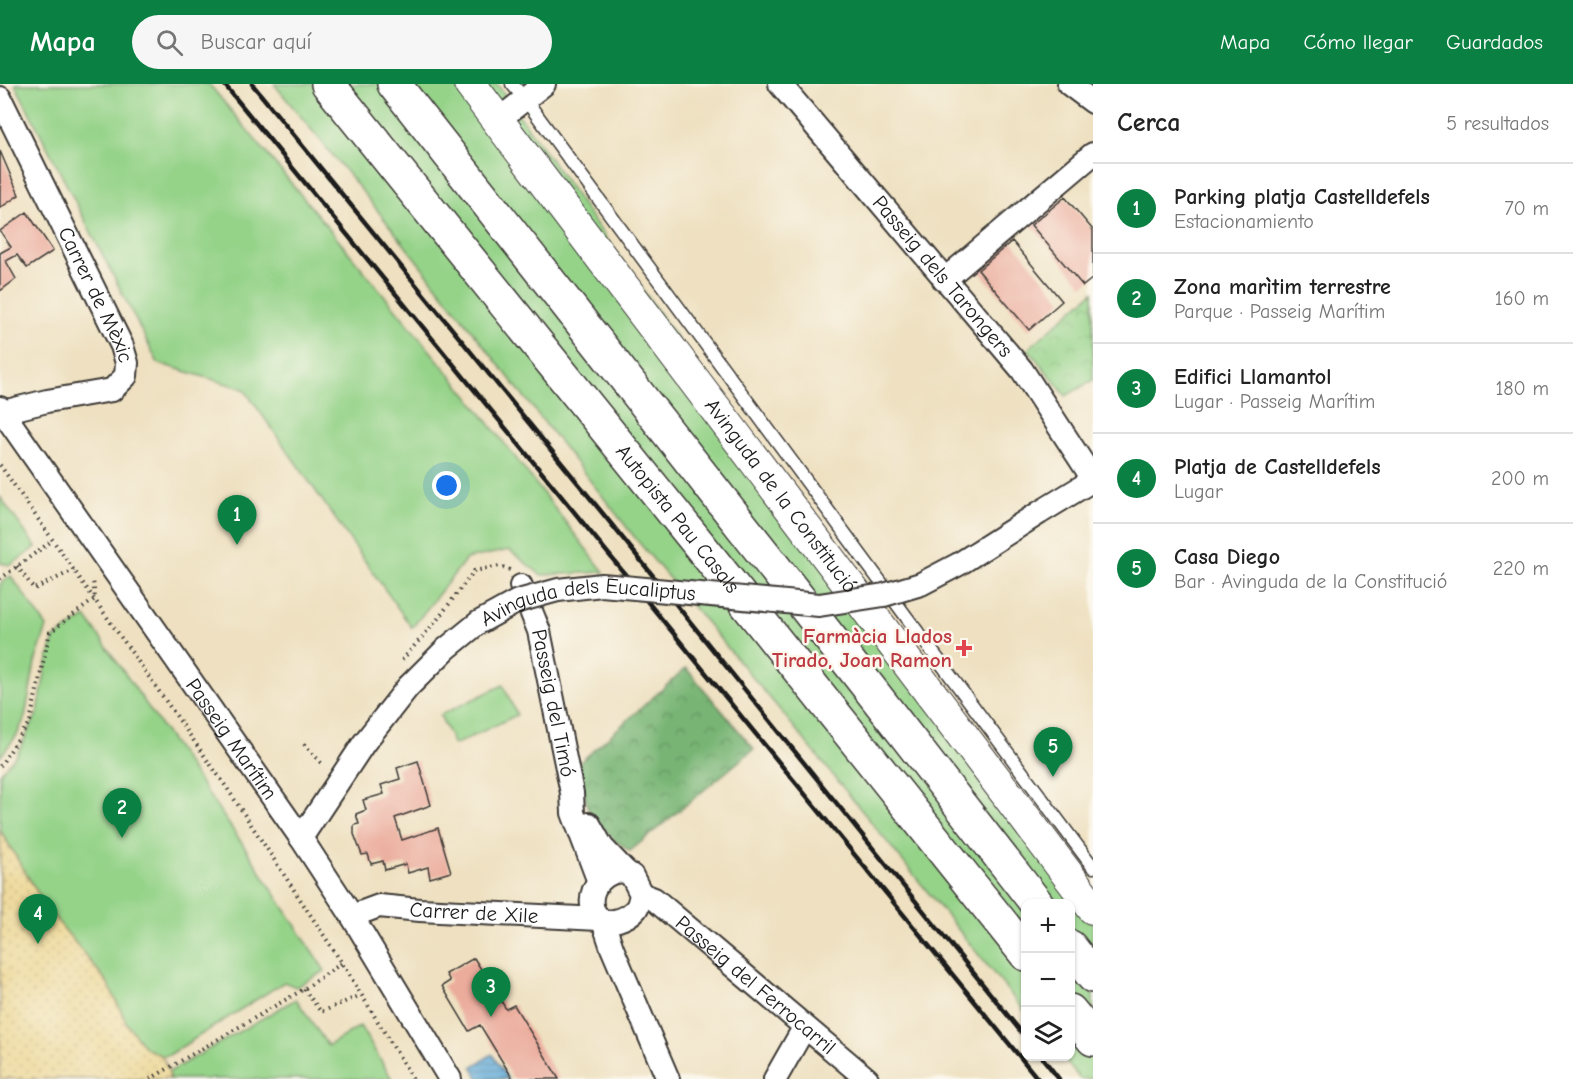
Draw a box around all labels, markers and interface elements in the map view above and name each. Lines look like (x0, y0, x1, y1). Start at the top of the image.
search box (132, 15, 552, 69)
text: Mapa (30, 26, 96, 58)
icon: search (153, 26, 186, 59)
text: Buscar aquí (201, 29, 312, 55)
text: Mapa (1220, 30, 1270, 54)
text: Cómo llegar (1303, 30, 1413, 54)
text: Guardados (1446, 30, 1543, 54)
text: Cerca (1117, 108, 1181, 138)
text: 5 resultados (1446, 112, 1549, 135)
text: Parking platja Castelldefels (1174, 184, 1430, 210)
street label: Passeig dels Tarongers (868, 191, 1018, 362)
text: 1 (1133, 197, 1140, 220)
text: 70 m (1504, 197, 1549, 220)
text: Estacionamiento (1174, 210, 1314, 233)
street label: Carrer de Mèxic (53, 223, 138, 365)
text: Zona marìtim terrestre (1174, 274, 1391, 300)
text: 2 (1132, 287, 1141, 310)
text: 160 m (1495, 287, 1549, 310)
text: Parque · Passeig Marítim (1174, 300, 1385, 323)
text: Edifici Llamantol (1174, 364, 1331, 390)
text: 3 (1132, 377, 1141, 400)
text: 180 m (1495, 377, 1549, 400)
text: Lugar · Passeig Marítim (1174, 390, 1375, 413)
street label: Avinguda de la Constitució (700, 394, 862, 598)
street label: Autopista Pau Casals (611, 440, 745, 598)
text: Platja de Castelldefels (1174, 454, 1381, 480)
text: 4 (1132, 467, 1141, 490)
text: 200 m (1491, 467, 1549, 490)
your location (432, 471, 461, 500)
text: Lugar (1174, 480, 1223, 503)
pin: 1 (218, 496, 256, 545)
text: Casa Diego (1174, 544, 1280, 570)
text: 5 (1131, 557, 1142, 580)
text: 220 m (1493, 557, 1549, 580)
text: Bar · Avinguda de la Constitució (1174, 570, 1447, 593)
street label: Avinguda dels Eucaliptus (476, 573, 697, 631)
place label: Farmàcia Llados Tirado, Joan Ramon (772, 624, 952, 672)
street label: Passeig del Timó (527, 627, 580, 779)
marker: Farmàcia Llados Tirado, Joan Ramon (957, 641, 971, 655)
street label: Passeig Marítim (181, 674, 282, 804)
pin: 5 (1034, 728, 1072, 777)
pin: 2 (102, 788, 142, 838)
pin: 4 (18, 894, 57, 944)
street label: Carrer de Xile (408, 897, 539, 928)
map controls (1021, 899, 1075, 1061)
button: + (1021, 899, 1075, 953)
street label: Passeig del Ferrocarril (671, 911, 840, 1059)
button: − (1021, 953, 1075, 1007)
pin: 3 (472, 968, 510, 1017)
button: layers (1021, 1007, 1075, 1061)

